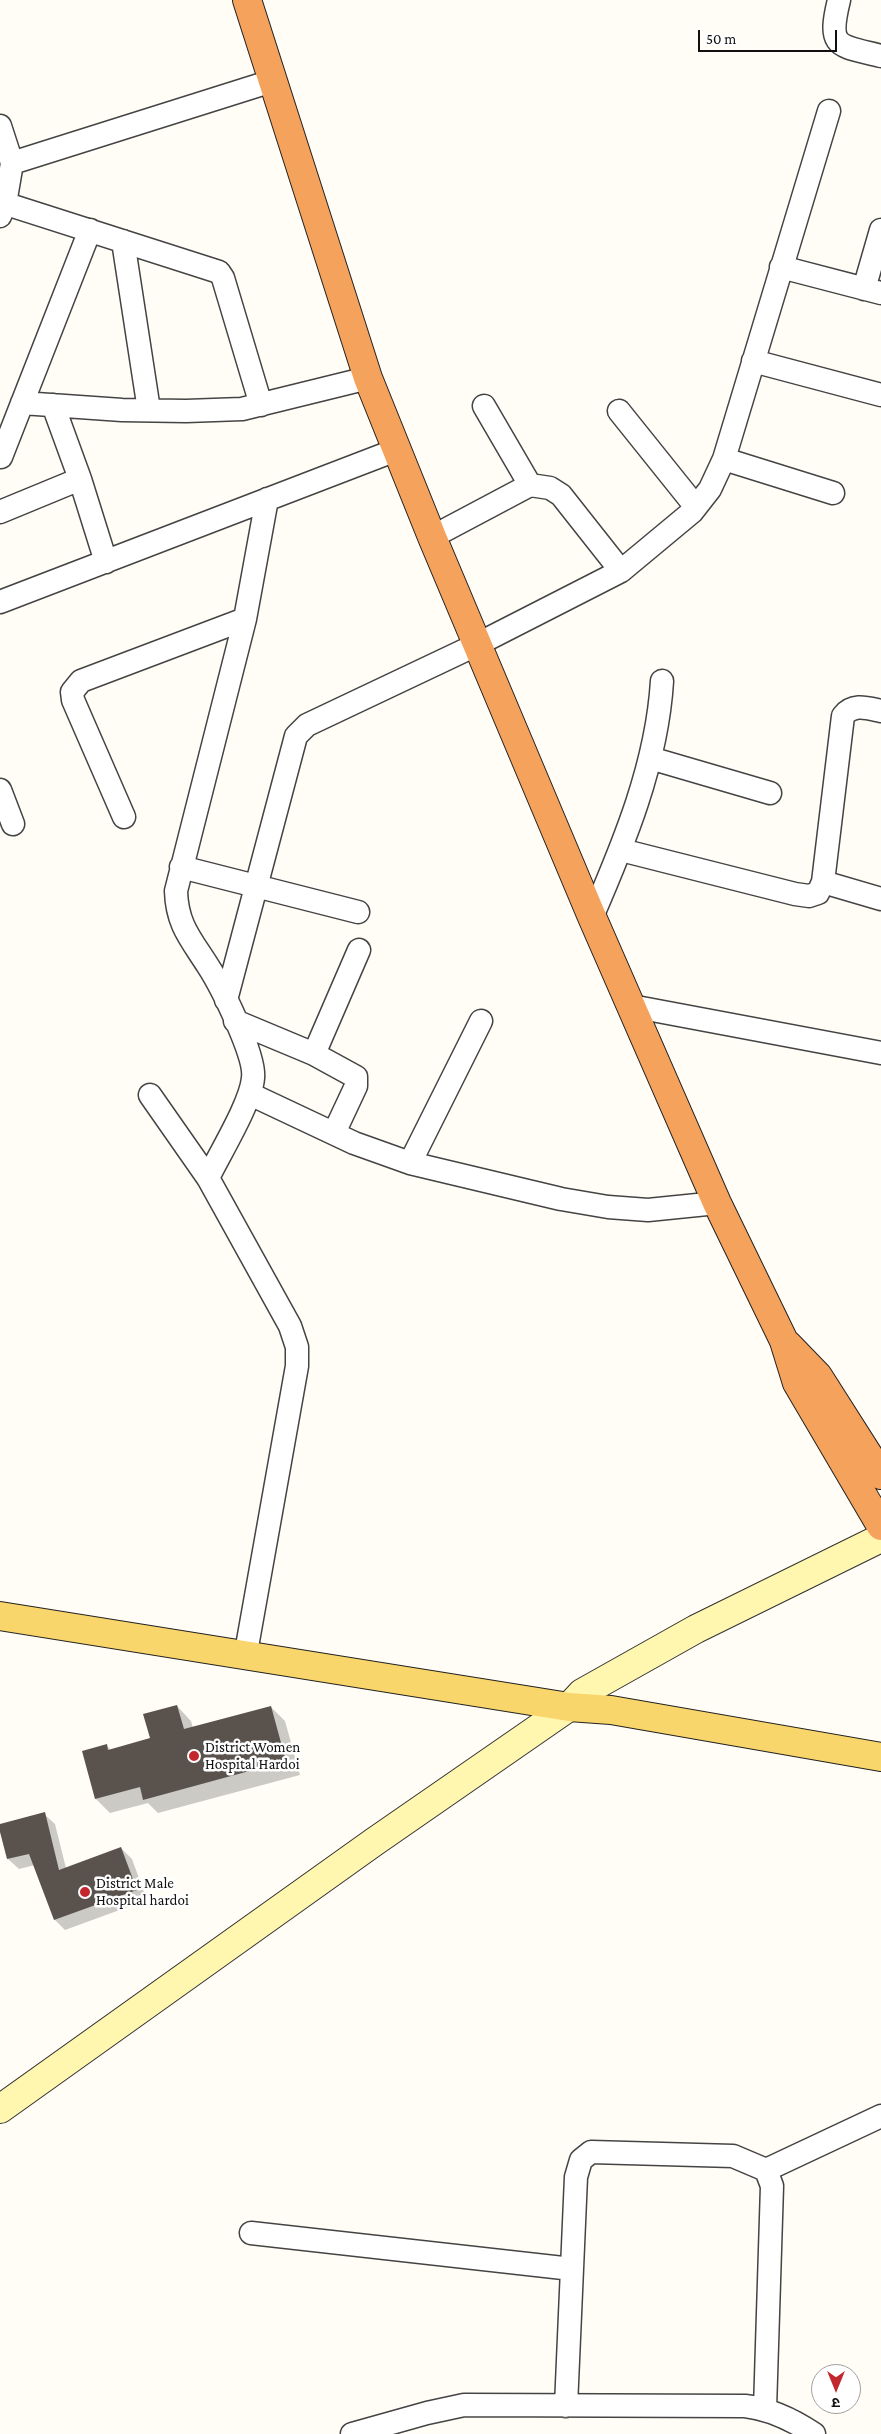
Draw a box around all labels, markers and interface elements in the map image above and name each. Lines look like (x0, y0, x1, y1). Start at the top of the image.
scale bar (701, 20, 840, 52)
text: 50 m (706, 31, 736, 47)
place label: District Women Hospital Hardoi (205, 1738, 300, 1773)
marker: District Women Hospital Hardoi (187, 1749, 201, 1763)
place label: District Male Hospital hardoi (96, 1874, 189, 1909)
marker: District Male Hospital hardoi (78, 1885, 92, 1899)
north arrow (811, 2364, 861, 2414)
text: उ (832, 2395, 840, 2411)

